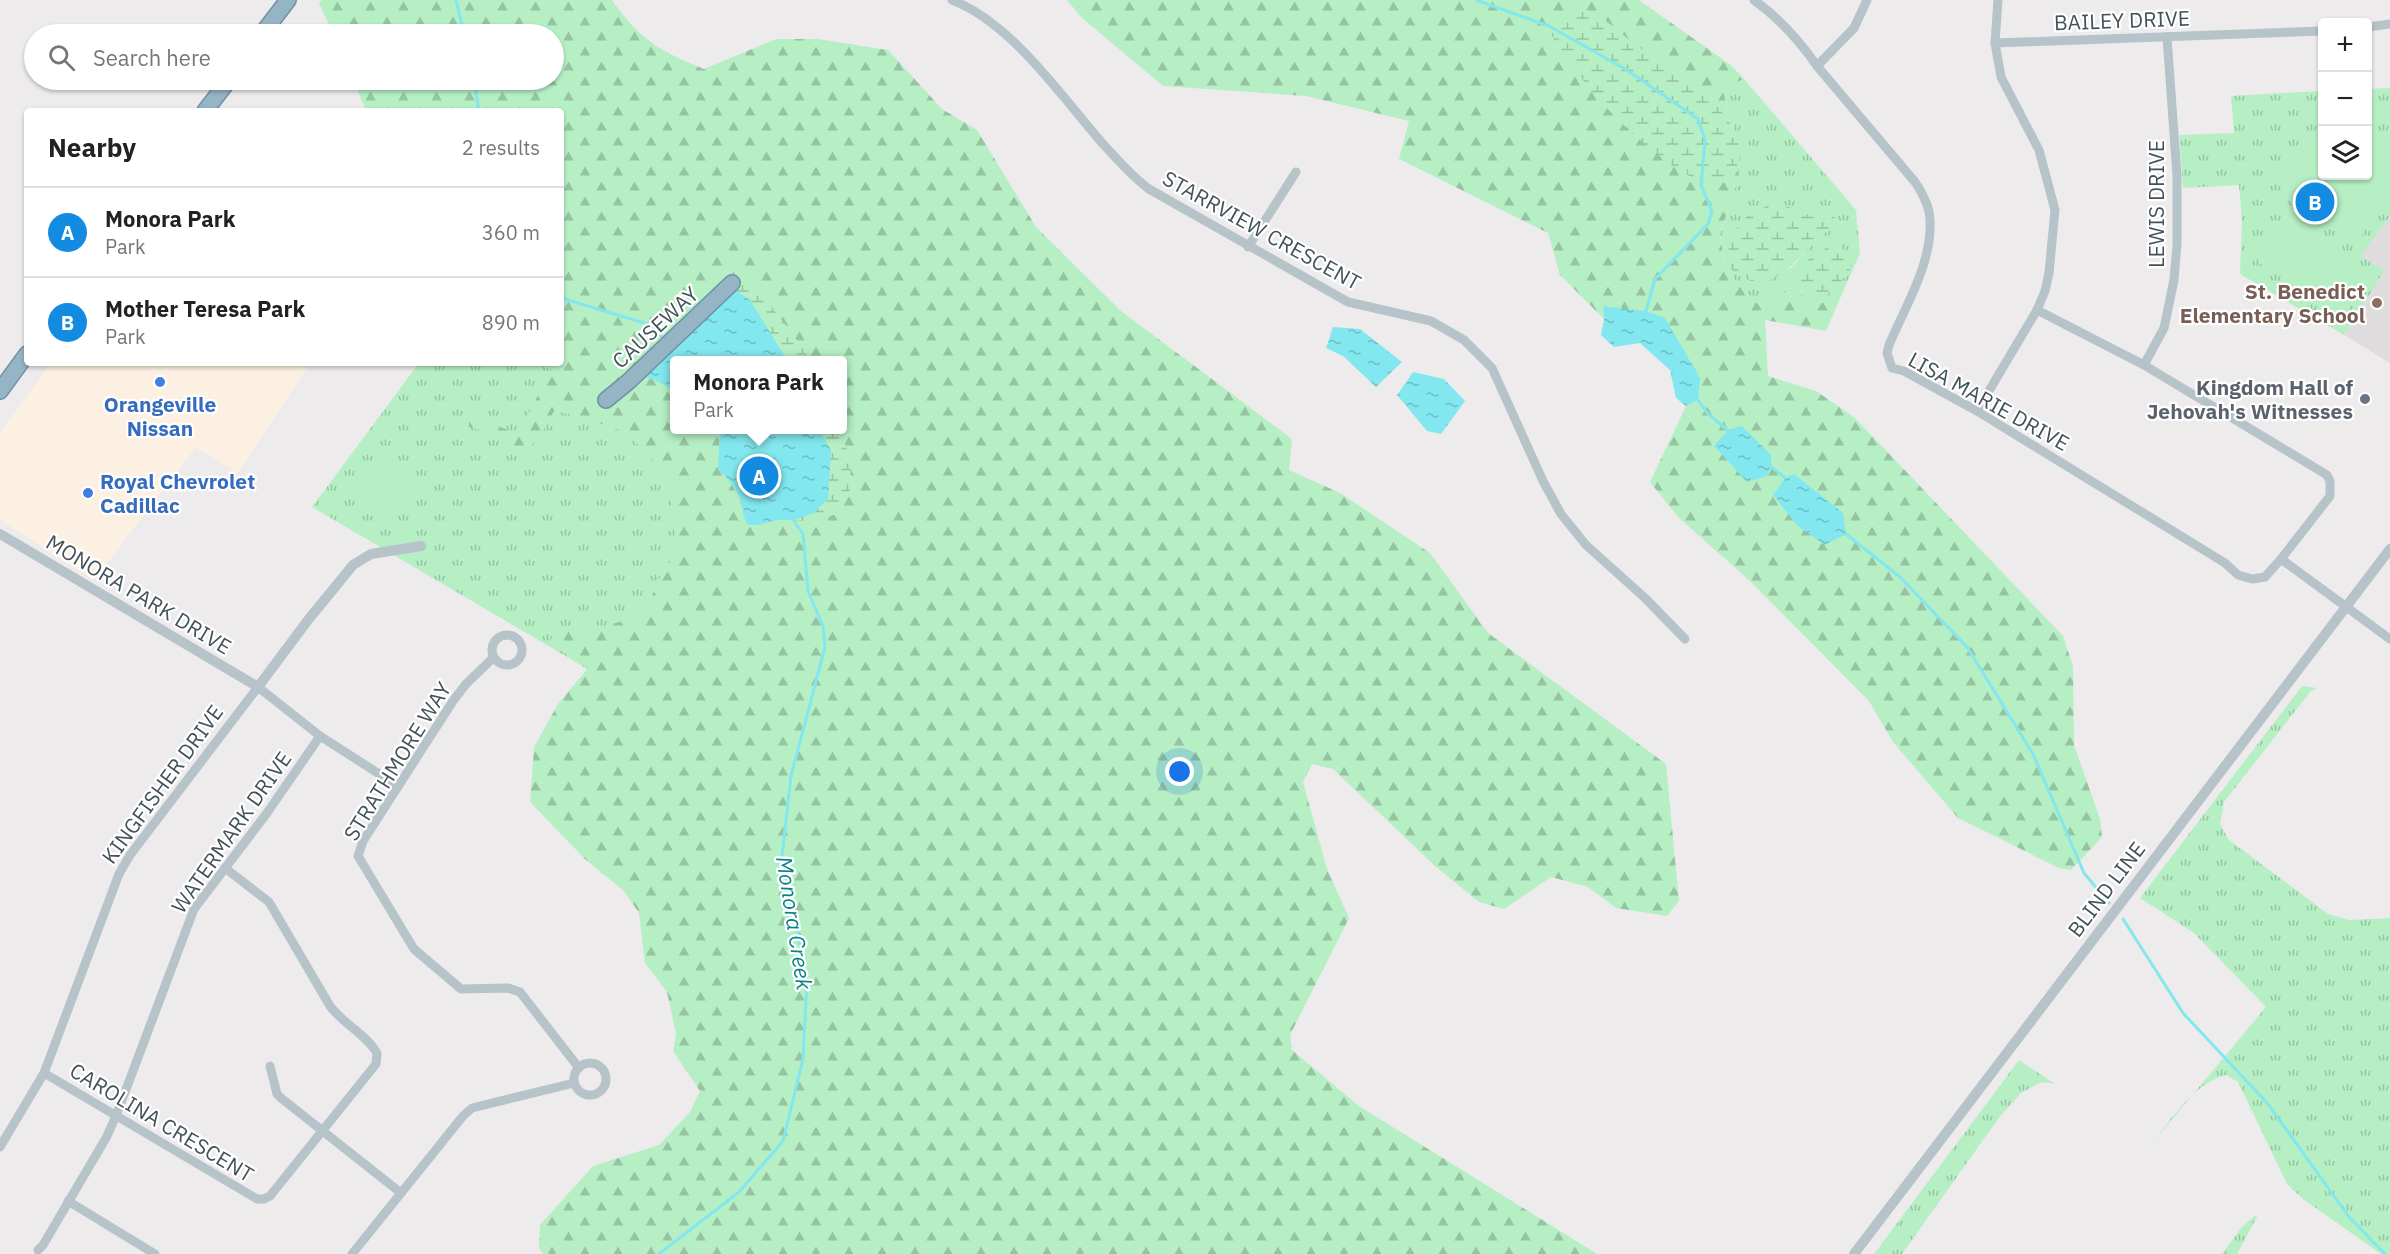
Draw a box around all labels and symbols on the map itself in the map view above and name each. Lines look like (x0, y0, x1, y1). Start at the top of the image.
street label: BAILEY DRIVE (2054, 4, 2190, 36)
street label: LEWIS DRIVE (2142, 140, 2170, 268)
street label: STARRVIEW CRESCENT (1158, 164, 1366, 296)
pin: B (2296, 180, 2334, 224)
place label: St. Benedict Elementary School (2180, 277, 2365, 329)
street label: CAUSEWAY (606, 279, 705, 374)
marker: St. Benedict Elementary School (2370, 296, 2384, 310)
street label: LISA MARIE DRIVE (1903, 345, 2075, 457)
place label: Kingdom Hall of Jehovah's Witnesses (2147, 373, 2353, 425)
marker: Orangeville Nissan (153, 375, 167, 389)
place label: Orangeville Nissan (104, 390, 216, 442)
marker: Kingdom Hall of Jehovah's Witnesses (2358, 392, 2372, 406)
pin: A (740, 454, 778, 498)
place label: Royal Chevrolet Cadillac (100, 467, 255, 519)
marker: Royal Chevrolet Cadillac (81, 486, 95, 500)
street label: MONORA PARK DRIVE (41, 528, 237, 660)
street label: STRATHMORE WAY (337, 676, 457, 846)
street label: KINGFISHER DRIVE (95, 699, 229, 869)
street label: WATERMARK DRIVE (165, 745, 297, 919)
your location (1165, 757, 1194, 786)
street label: BLIND LINE (2061, 836, 2151, 942)
water label: Monora Creek (770, 854, 820, 992)
street label: CAROLINA CRESCENT (65, 1056, 259, 1188)

